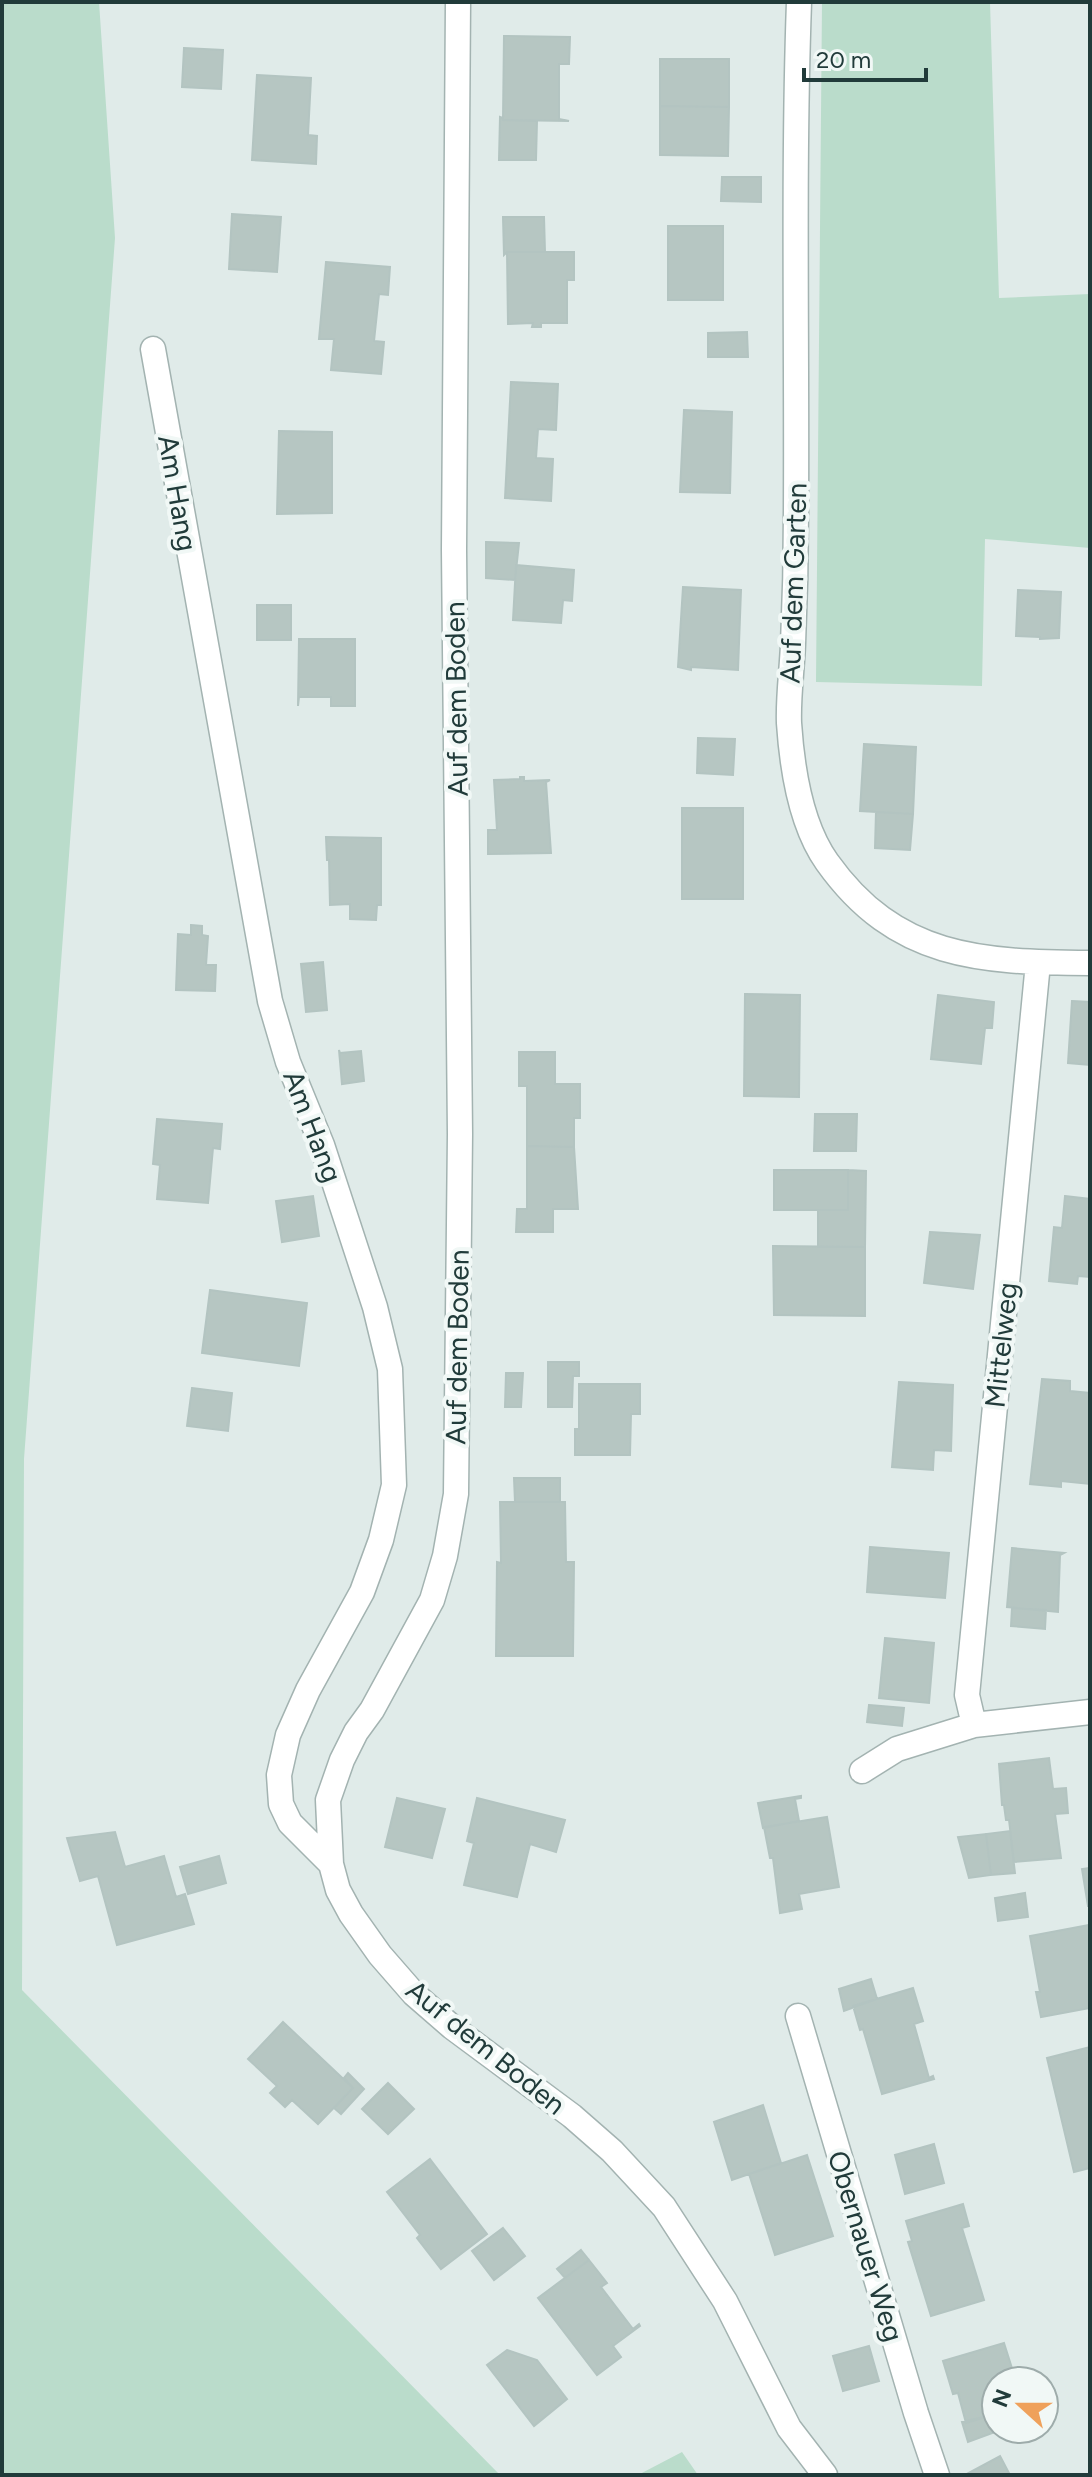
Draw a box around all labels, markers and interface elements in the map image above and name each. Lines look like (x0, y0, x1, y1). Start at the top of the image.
scale bar (804, 32, 926, 82)
text: 20 m (816, 45, 871, 74)
street label: Am Hang (151, 432, 205, 554)
street label: Auf dem Garten (773, 482, 813, 684)
street label: Auf dem Boden (437, 601, 475, 797)
street label: Am Hang (276, 1065, 350, 1187)
street label: Auf dem Boden (438, 1249, 476, 1445)
street label: Mittelweg (978, 1281, 1024, 1409)
street label: Auf dem Boden (400, 1972, 572, 2122)
street label: Obernauer Weg (821, 2147, 911, 2345)
north arrow (980, 2365, 1060, 2445)
text: N (986, 2385, 1017, 2411)

